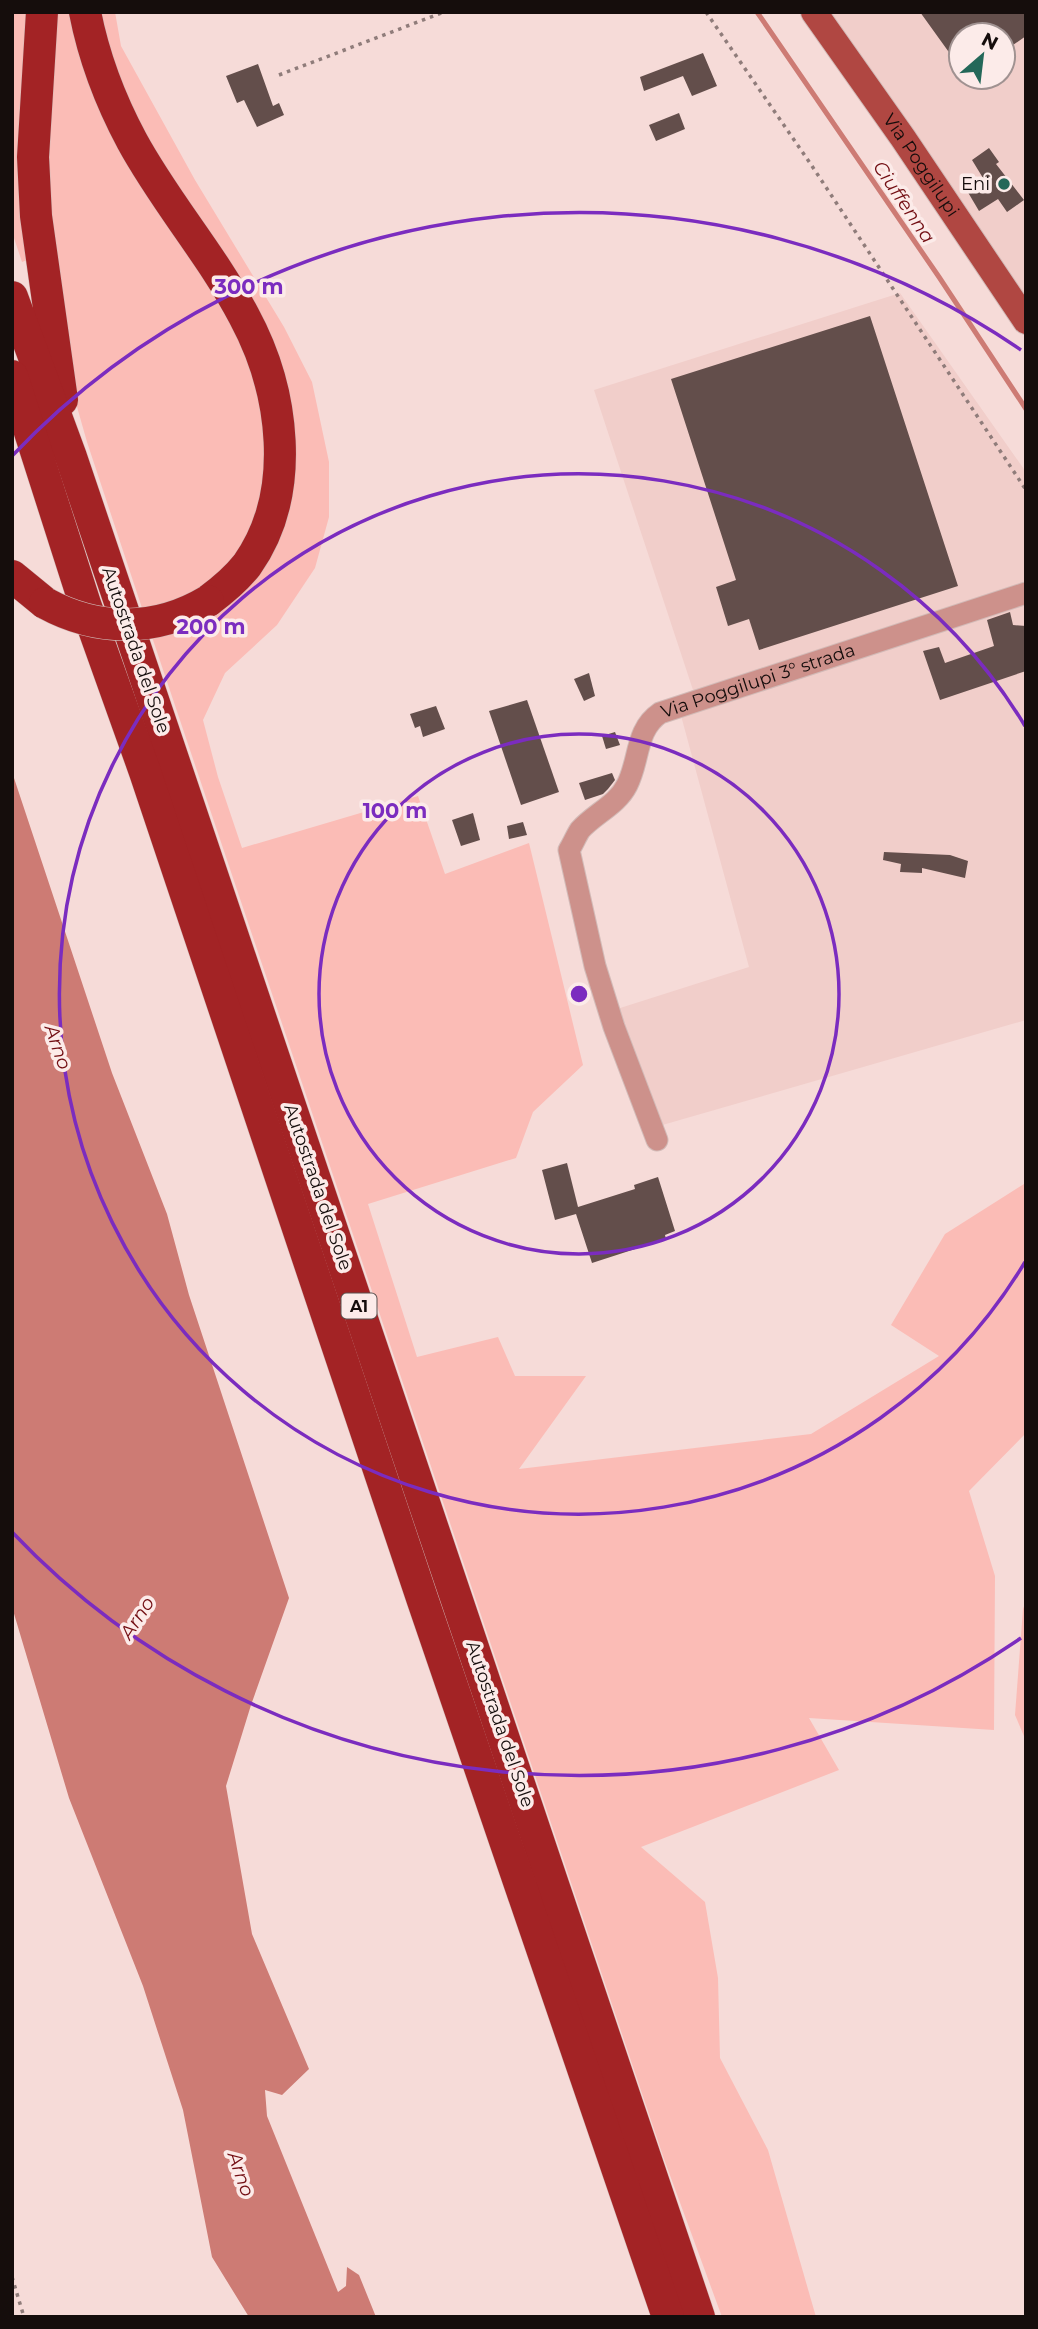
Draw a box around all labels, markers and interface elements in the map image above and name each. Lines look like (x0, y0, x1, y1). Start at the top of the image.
north arrow (947, 21, 1017, 91)
text: N (978, 28, 1002, 55)
street label: Via Poggilupi (878, 109, 964, 221)
water label: Ciuffenna (868, 156, 940, 248)
place label: Eni (961, 173, 990, 195)
marker: Eni (996, 176, 1012, 192)
text: 300 m (214, 274, 283, 299)
street label: Autostrada del Sole (97, 564, 175, 736)
text: 200 m (177, 614, 245, 639)
street label: Via Poggilupi 3° strada (658, 639, 858, 723)
text: 100 m (363, 798, 427, 823)
centre of rings (567, 982, 591, 1006)
water label: Arno (39, 1021, 76, 1072)
street label: Autostrada del Sole (279, 1101, 357, 1273)
road number: A1 (342, 1294, 376, 1318)
water label: Arno (114, 1592, 159, 1644)
street label: Autostrada del Sole (461, 1638, 539, 1810)
water label: Arno (222, 2148, 259, 2199)

